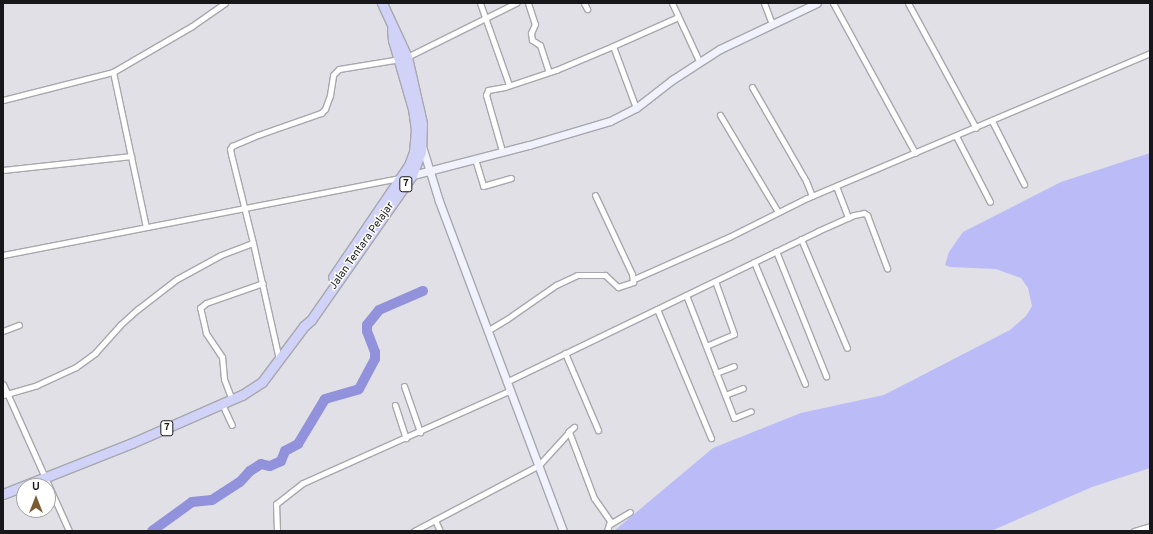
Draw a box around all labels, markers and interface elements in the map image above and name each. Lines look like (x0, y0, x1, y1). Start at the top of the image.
road number: 7 (399, 176, 413, 192)
street label: Jalan Tentara Pelajar (327, 200, 397, 292)
road number: 7 (160, 420, 174, 436)
north arrow (16, 478, 56, 518)
text: U (32, 480, 40, 494)

